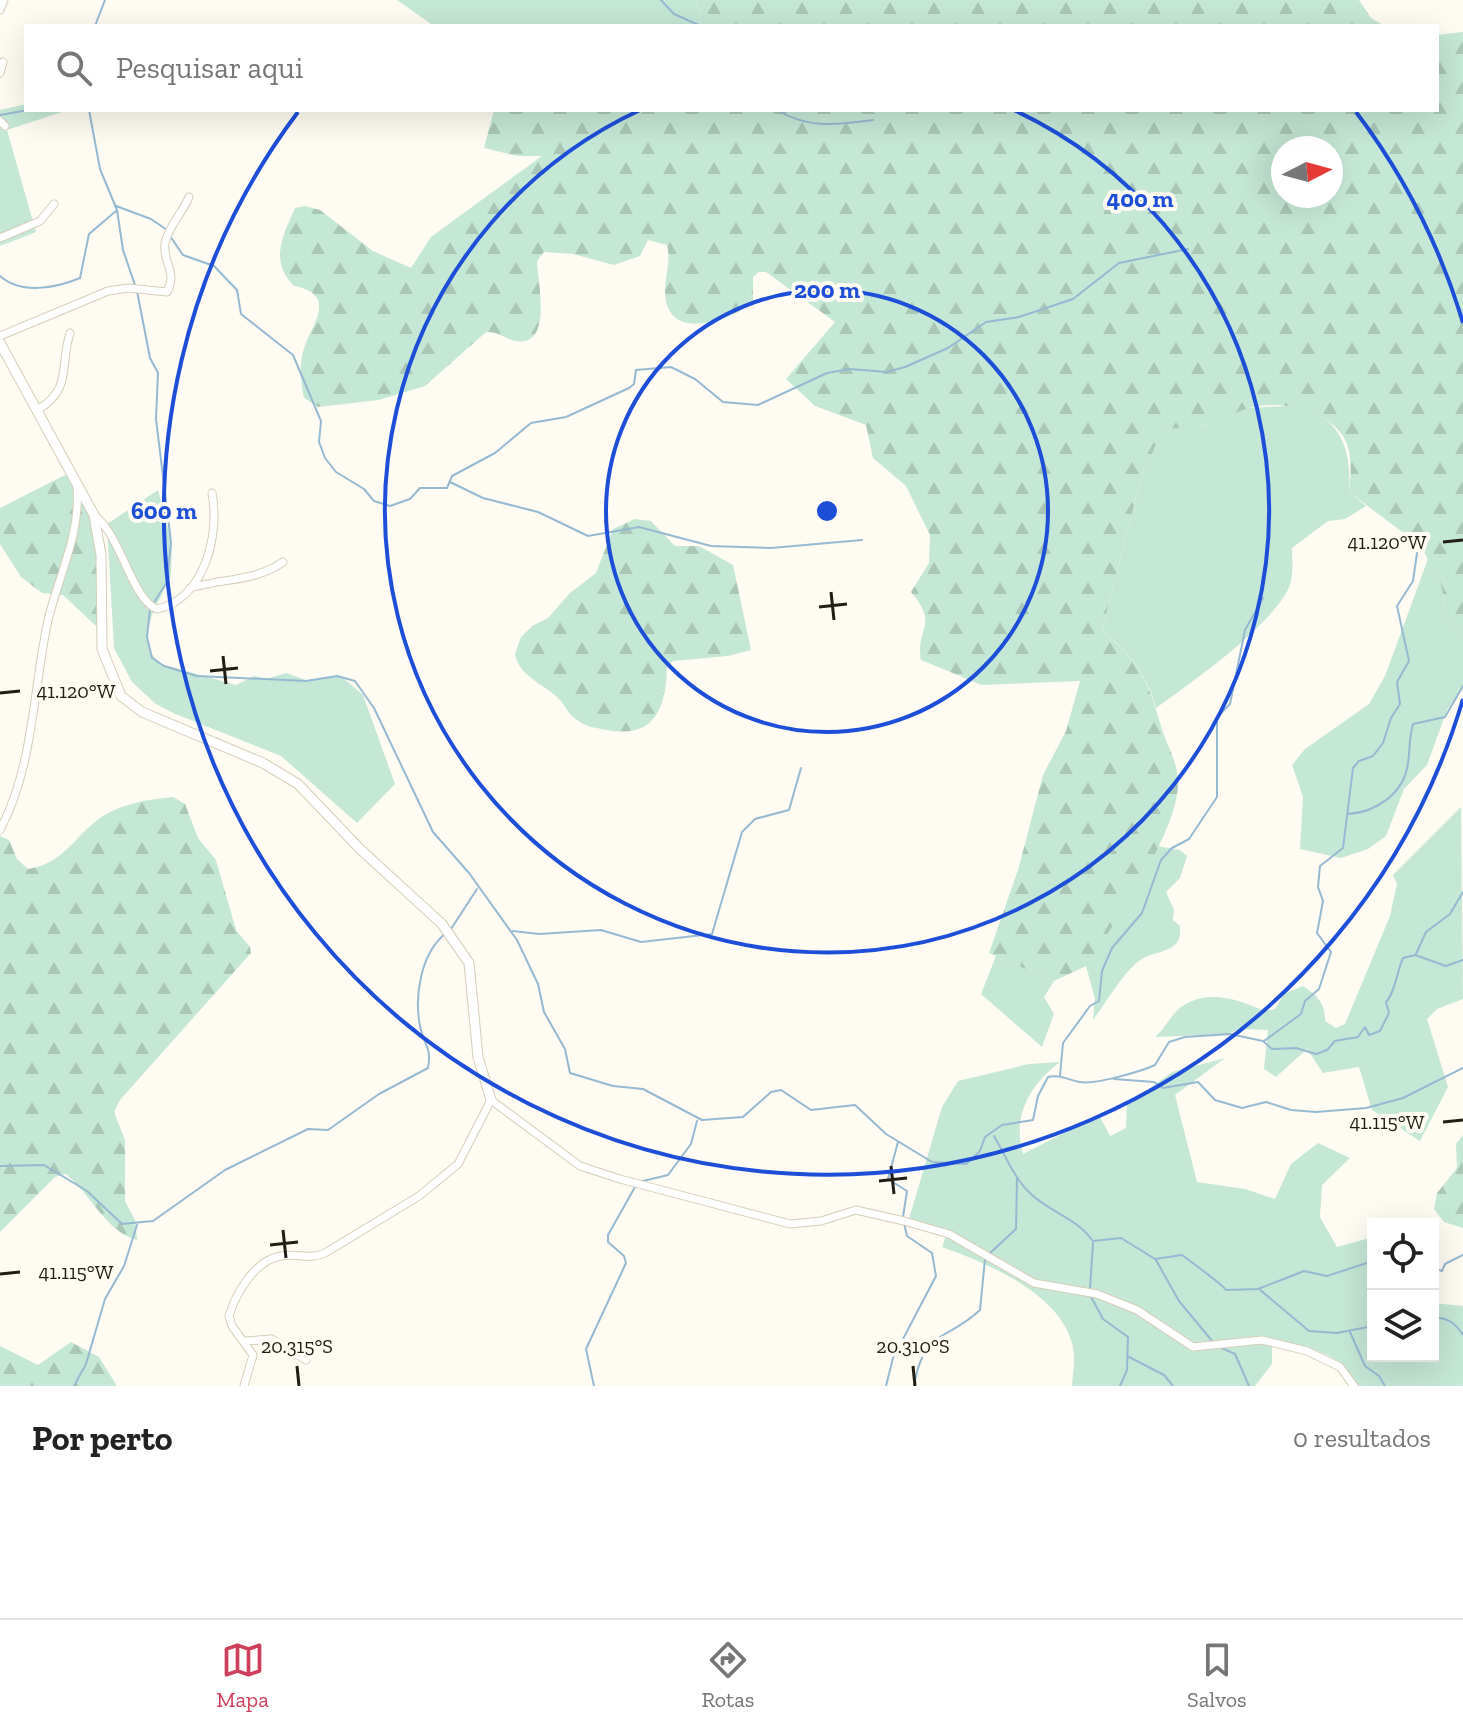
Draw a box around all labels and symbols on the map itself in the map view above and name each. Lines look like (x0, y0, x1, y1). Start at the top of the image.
north arrow (1271, 136, 1343, 208)
text: 400 m (1107, 184, 1173, 213)
text: 200 m (794, 275, 860, 304)
text: 600 m (131, 496, 197, 525)
centre of rings (813, 497, 841, 525)
text: 41.120°W (1348, 530, 1427, 554)
text: 41.120°W (37, 679, 116, 703)
text: 41.115°W (1350, 1110, 1425, 1134)
text: 41.115°W (39, 1260, 114, 1284)
text: 20.315°S (261, 1334, 333, 1358)
text: 20.310°S (876, 1334, 950, 1358)

